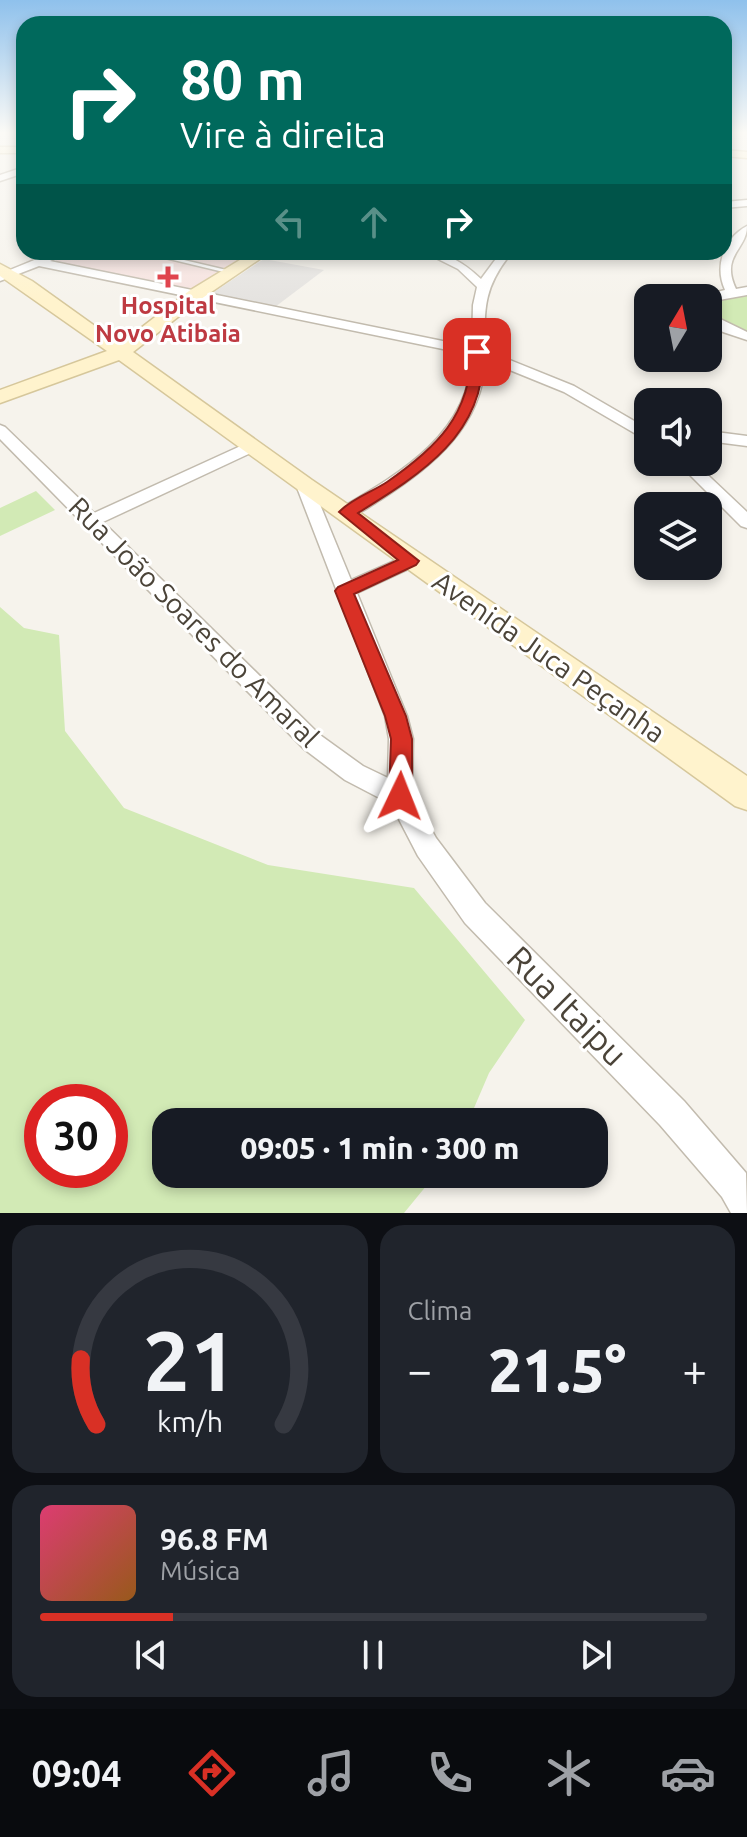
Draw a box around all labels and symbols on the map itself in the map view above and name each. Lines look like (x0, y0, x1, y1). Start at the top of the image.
marker: Hospital Novo Atibaia (157, 266, 179, 288)
north arrow (634, 284, 722, 372)
place label: Hospital Novo Atibaia (95, 292, 241, 347)
pin (443, 318, 511, 386)
street label: Rua João Soares do Amaral (63, 491, 325, 753)
street label: Avenida Juca Peçanha (427, 565, 671, 748)
position arrow (358, 754, 442, 838)
street label: Rua Itaipu (500, 938, 635, 1073)
speed limit sign: 30 (24, 1084, 128, 1188)

